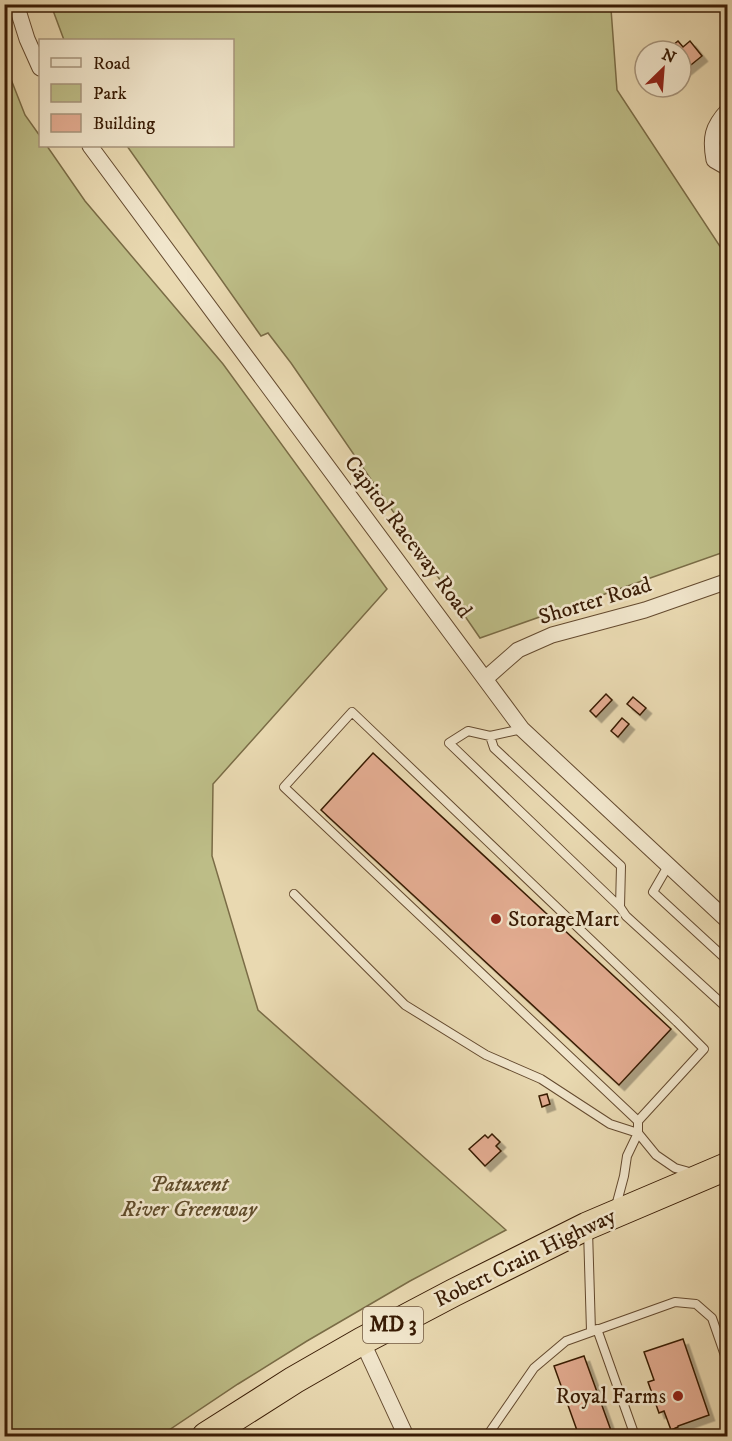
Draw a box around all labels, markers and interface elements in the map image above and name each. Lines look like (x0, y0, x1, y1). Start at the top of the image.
legend (39, 39, 234, 147)
north arrow (633, 39, 693, 99)
text: N (659, 44, 679, 68)
text: Road (93, 53, 130, 75)
text: Park (93, 83, 127, 105)
text: Building (93, 113, 155, 135)
street label: Capitol Raceway Road (338, 451, 478, 623)
street label: Shorter Road (535, 571, 655, 631)
place label: StorageMart (508, 906, 619, 933)
marker: StorageMart (489, 912, 503, 926)
park label: Patuxent River Greenway (120, 1171, 258, 1223)
street label: Robert Crain Highway (430, 1202, 621, 1314)
road number: MD 3 (363, 1307, 423, 1343)
place label: Royal Farms (555, 1383, 666, 1410)
marker: Royal Farms (671, 1389, 685, 1403)

